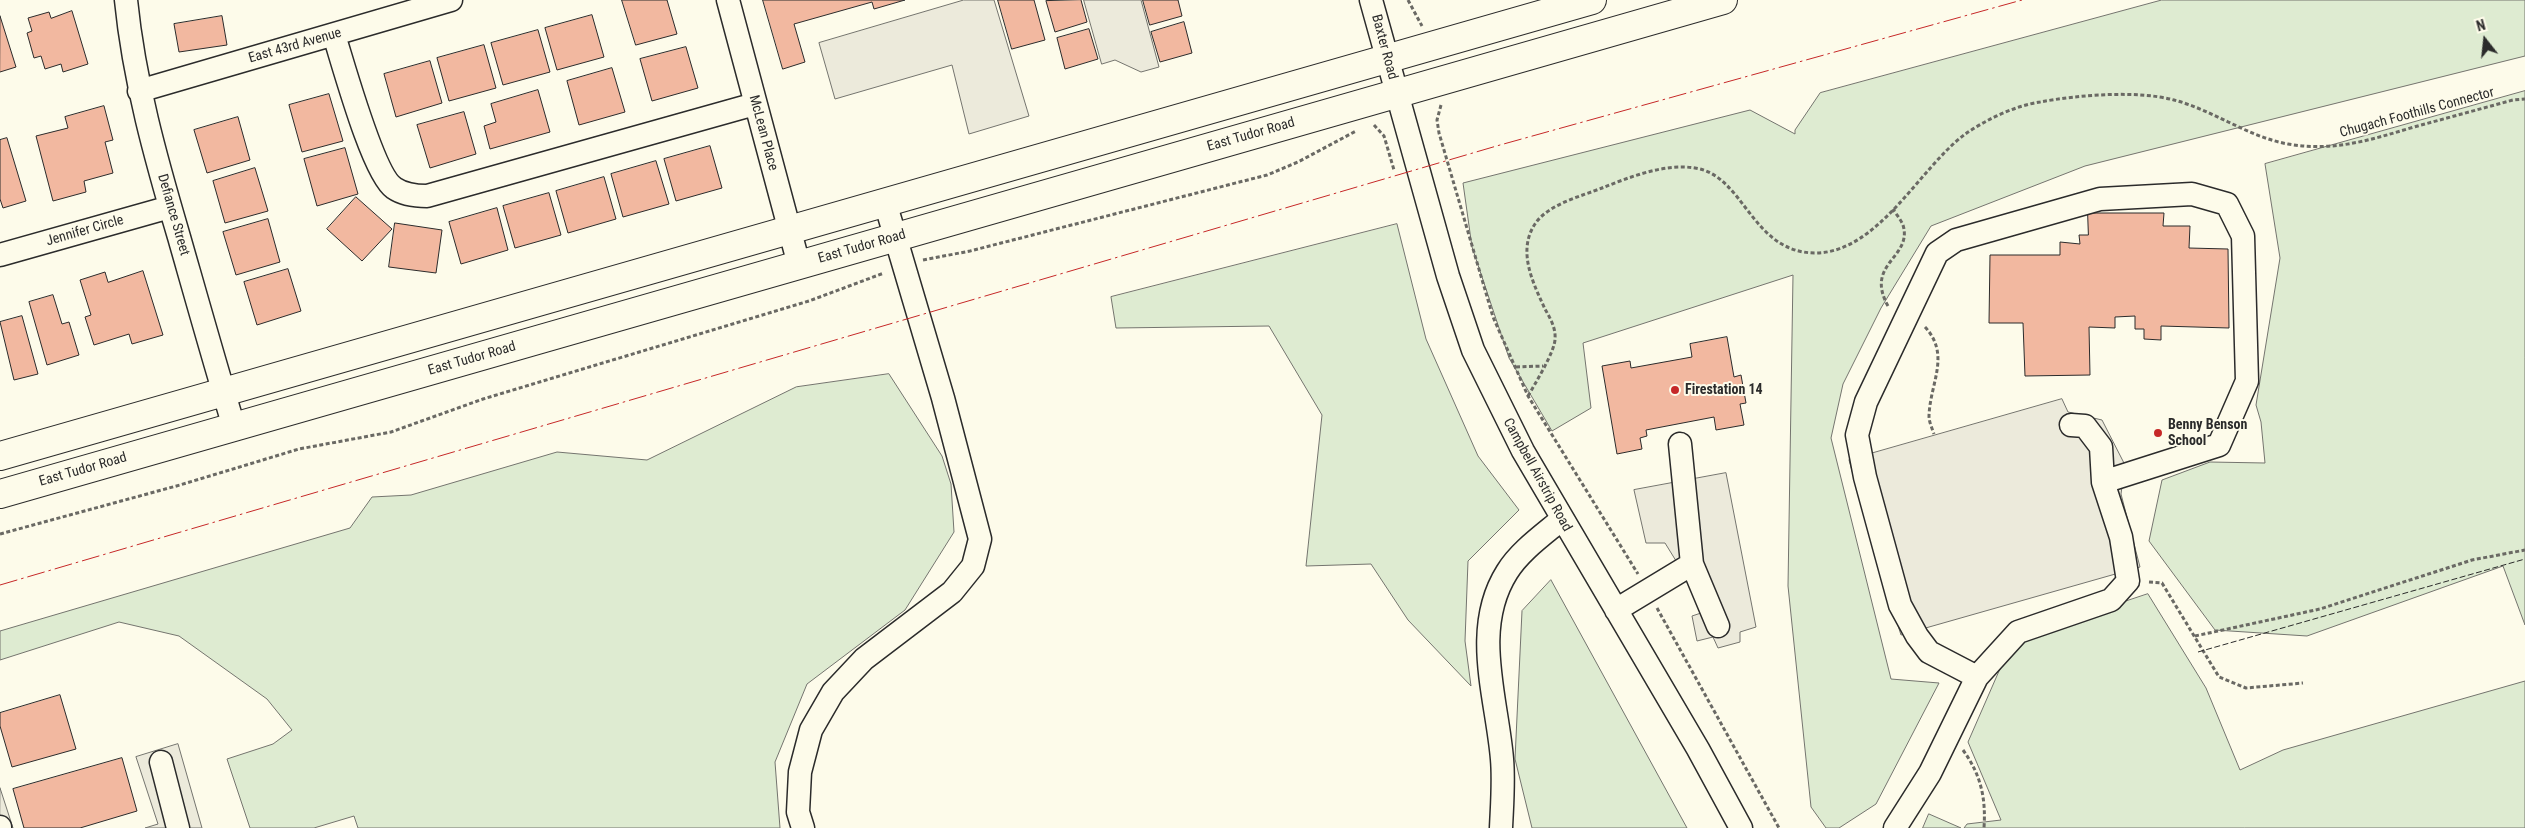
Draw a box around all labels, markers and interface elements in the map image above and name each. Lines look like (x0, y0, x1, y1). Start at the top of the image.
street label: Baxter Road (1367, 13, 1401, 81)
north arrow (2460, 15, 2510, 65)
text: N (2475, 17, 2487, 34)
street label: East 43rd Avenue (247, 25, 343, 67)
street label: Chugach Foothills Connector (2338, 84, 2496, 142)
street label: McLean Place (745, 93, 781, 173)
street label: East Tudor Road (1205, 114, 1297, 156)
street label: Defiance Street (153, 172, 193, 258)
street label: Jennifer Circle (44, 212, 126, 250)
street label: East Tudor Road (816, 226, 908, 268)
street label: East Tudor Road (426, 338, 518, 380)
place label: Firestation 14 (1685, 382, 1763, 398)
marker: Firestation 14 (1669, 384, 1681, 396)
street label: Campbell Airstrip Road (1499, 415, 1575, 535)
place label: Benny Benson School (2168, 417, 2247, 450)
marker: Benny Benson School (2152, 427, 2164, 439)
street label: East Tudor Road (37, 449, 129, 491)

